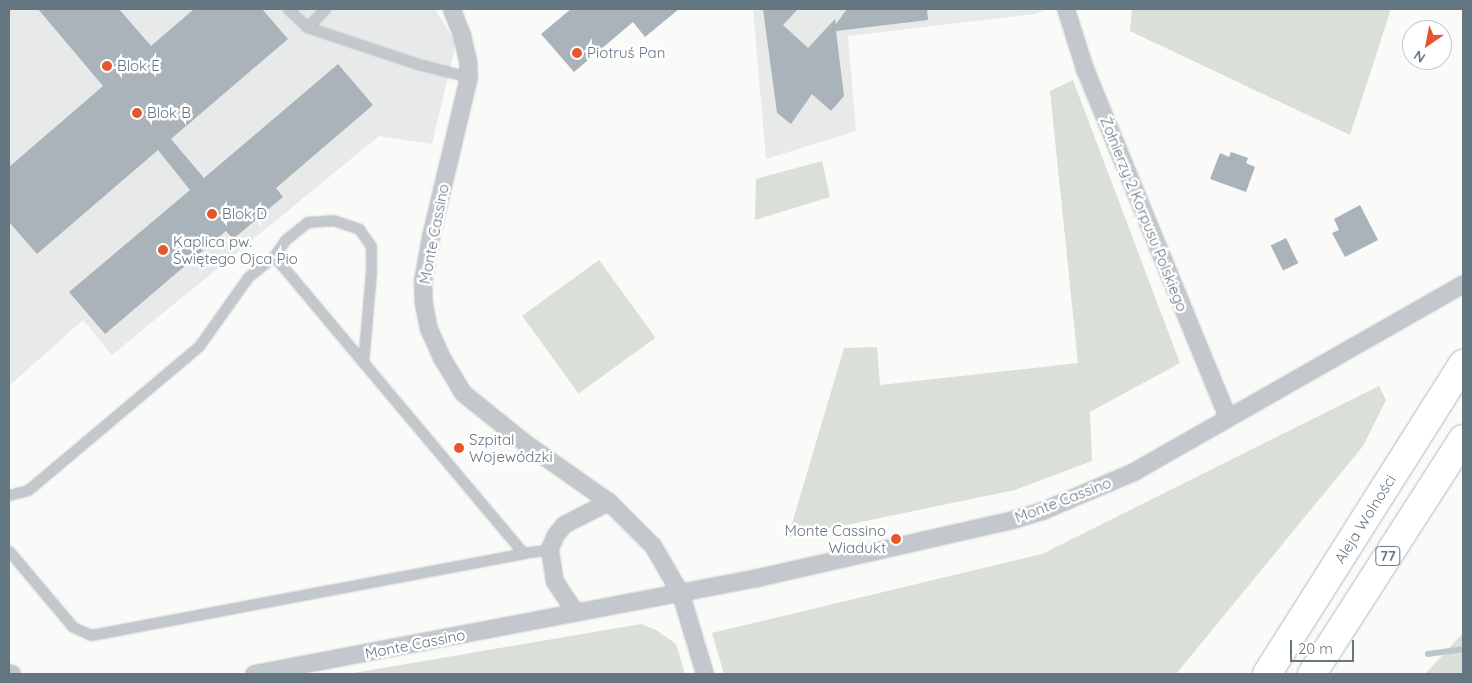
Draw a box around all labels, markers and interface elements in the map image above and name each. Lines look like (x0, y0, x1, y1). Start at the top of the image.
north arrow (1402, 20, 1452, 70)
place label: Piotruś Pan (587, 44, 665, 62)
text: N (1410, 46, 1429, 67)
marker: Piotruś Pan (571, 47, 583, 59)
place label: Blok E (117, 57, 160, 75)
marker: Blok E (101, 60, 113, 72)
place label: Blok B (147, 104, 191, 122)
marker: Blok B (131, 107, 143, 119)
street label: Żołnierzy 2 Korpusu Polskiego (1097, 114, 1191, 314)
street label: Monte Cassino (415, 182, 453, 286)
place label: Blok D (222, 205, 267, 223)
marker: Blok D (206, 208, 218, 220)
place label: Kaplica pw. Świętego Ojca Pio (173, 232, 298, 267)
marker: Kaplica pw. Świętego Ojca Pio (157, 244, 169, 256)
place label: Szpital Wojewódzki (469, 430, 553, 465)
marker: Szpital Wojewódzki (453, 442, 465, 454)
street label: Aleja Wolności (1331, 471, 1399, 567)
street label: Monte Cassino (1012, 473, 1114, 527)
place label: Monte Cassino Wiadukt (784, 521, 886, 556)
marker: Monte Cassino Wiadukt (890, 533, 902, 545)
road number: 77 (1374, 544, 1402, 568)
street label: Monte Cassino (363, 625, 467, 663)
scale bar (1292, 630, 1356, 662)
text: 20 m (1298, 639, 1333, 658)

